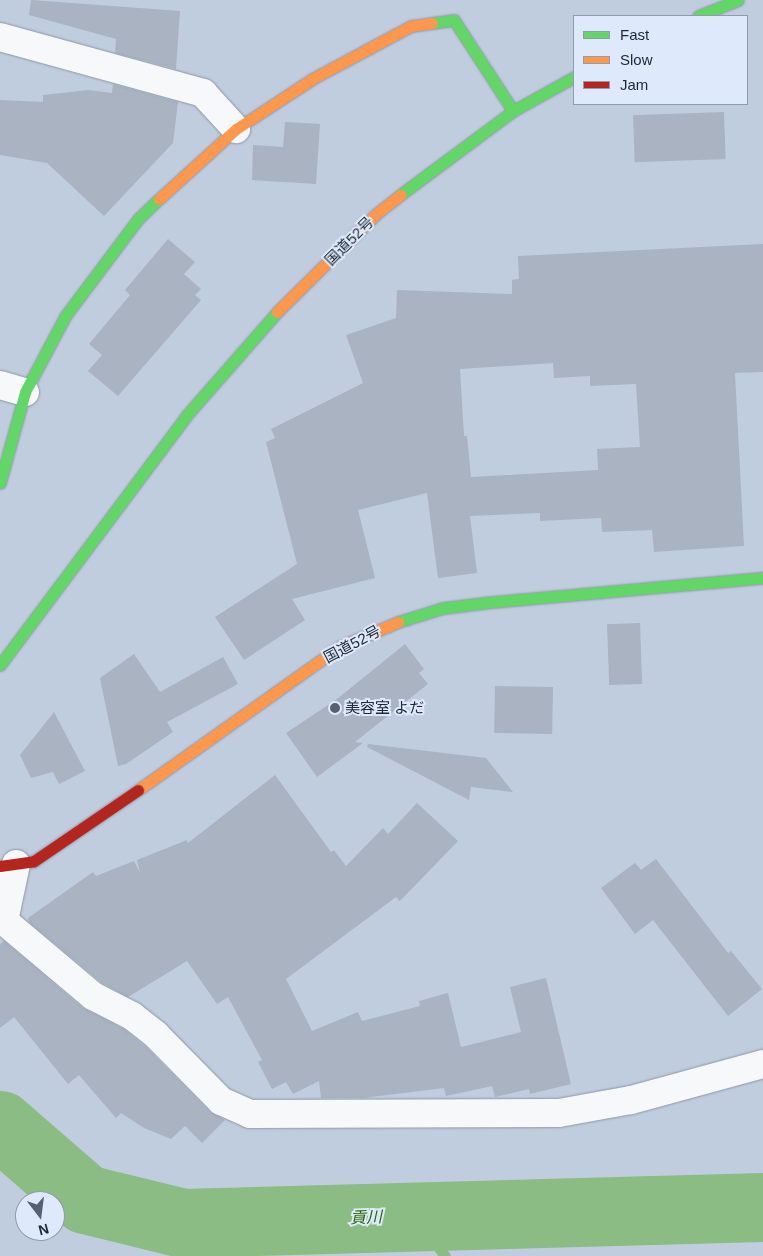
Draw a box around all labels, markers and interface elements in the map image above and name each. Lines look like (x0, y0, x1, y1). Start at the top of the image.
legend (573, 15, 748, 105)
text: Fast (620, 26, 649, 43)
text: Slow (620, 51, 653, 68)
text: Jam (620, 76, 648, 93)
street label: 国道52号 (321, 213, 377, 269)
street label: 国道52号 (321, 622, 383, 666)
place label: 美容室 よだ (345, 699, 424, 717)
marker: 美容室 よだ (329, 702, 341, 714)
north arrow (15, 1191, 65, 1241)
water label: 貢川 (350, 1208, 382, 1228)
text: N (37, 1220, 51, 1239)

